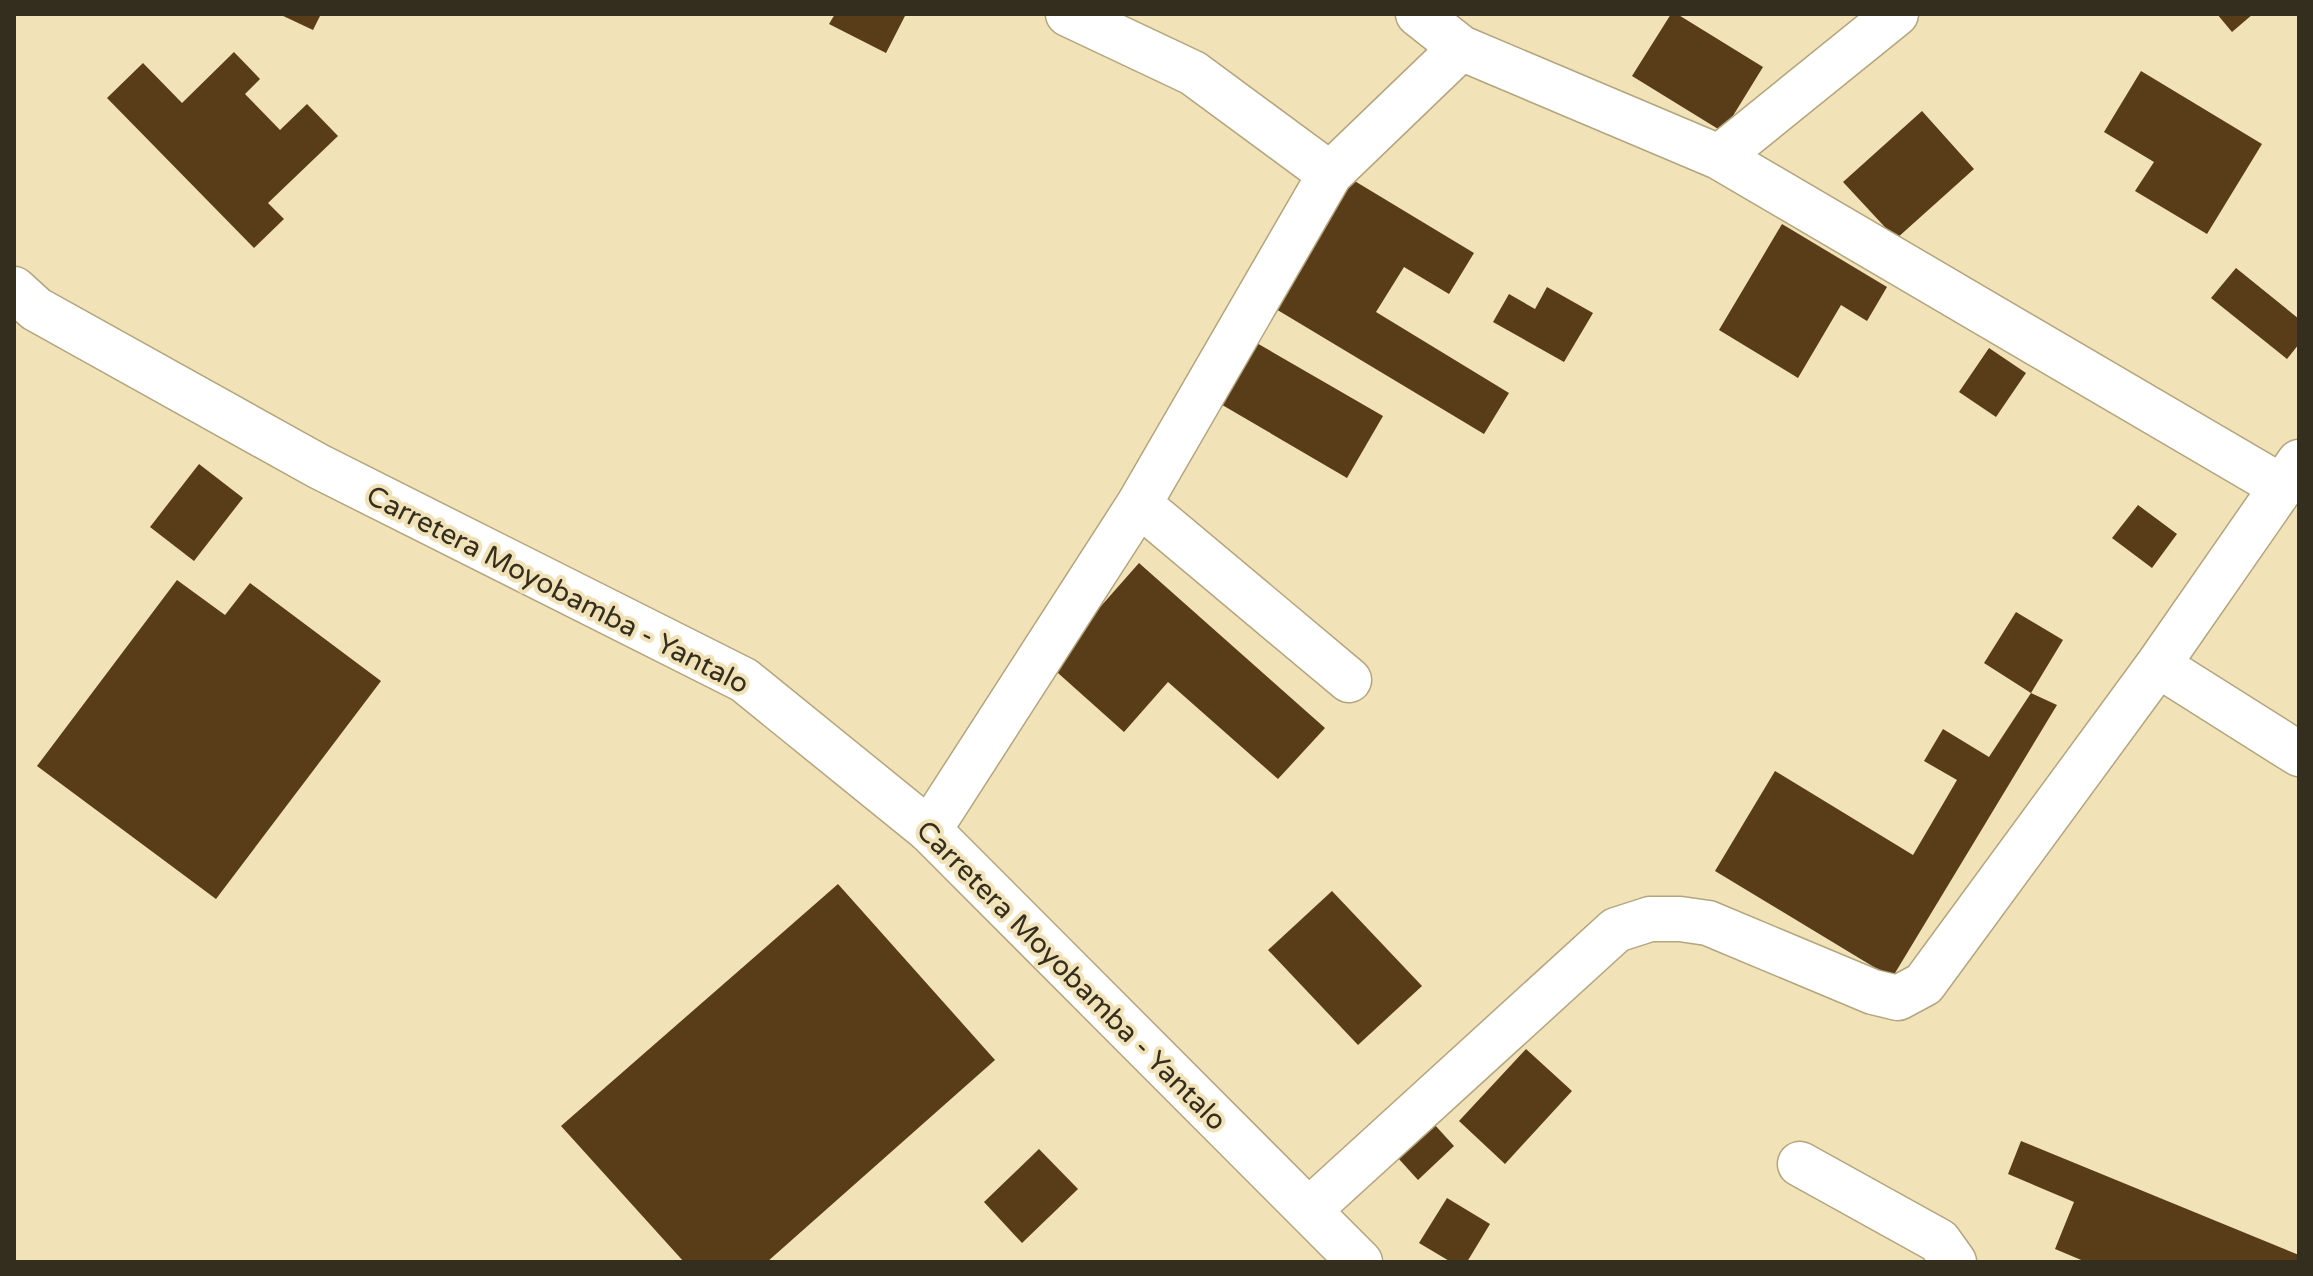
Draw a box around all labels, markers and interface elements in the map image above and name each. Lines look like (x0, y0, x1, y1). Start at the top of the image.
street label: Carretera Moyobamba - Yantalo (361, 478, 754, 701)
street label: Carretera Moyobamba - Yantalo (909, 814, 1233, 1138)

